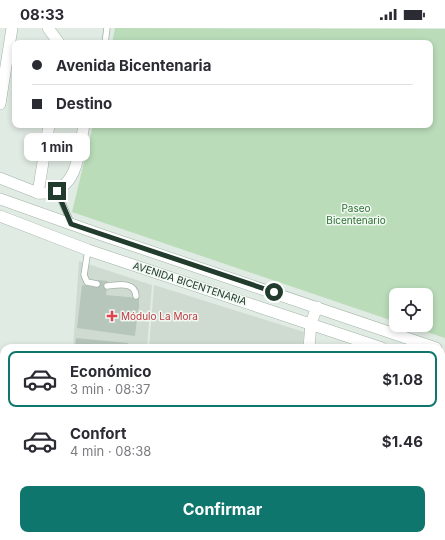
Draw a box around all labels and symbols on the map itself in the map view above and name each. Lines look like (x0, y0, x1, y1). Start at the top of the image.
callout: 1 min (24, 133, 90, 161)
route end (48, 182, 66, 200)
park label: Paseo Bicentenario (326, 202, 386, 226)
street label: AVENIDA BICENTENARIA (132, 259, 249, 307)
route start (265, 283, 283, 301)
marker: Módulo La Mora (106, 310, 118, 322)
place label: Módulo La Mora (121, 310, 198, 322)

